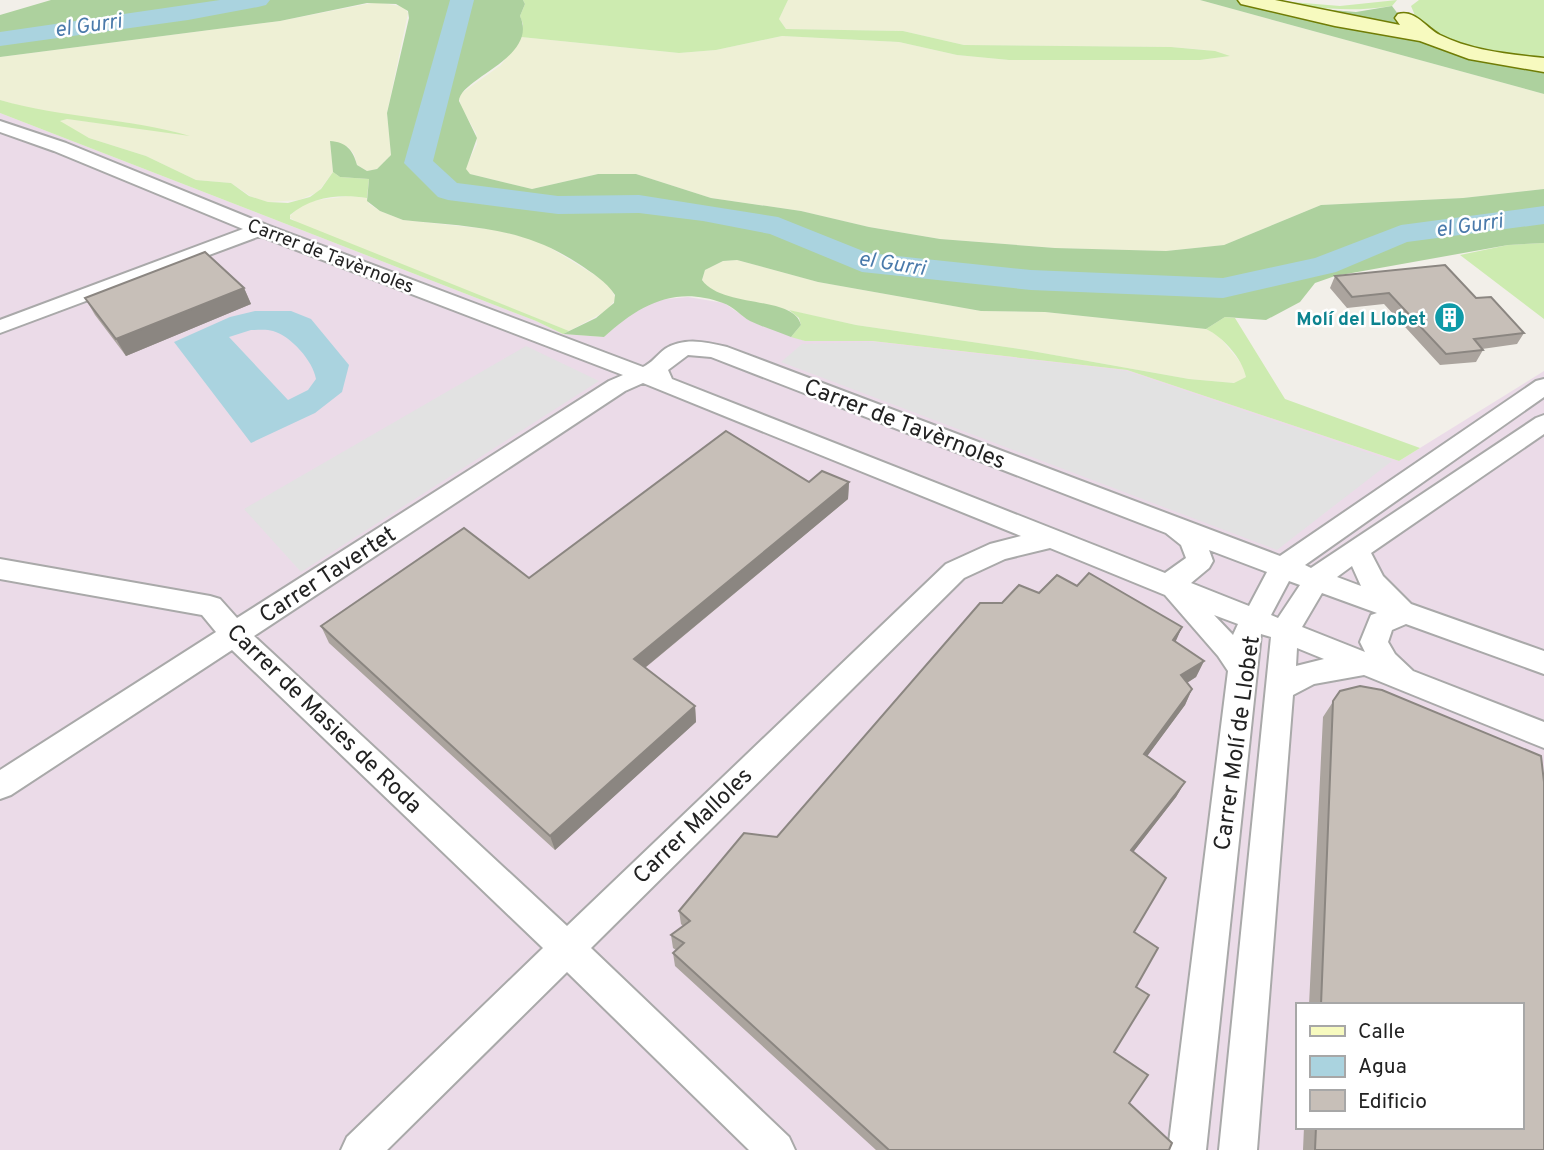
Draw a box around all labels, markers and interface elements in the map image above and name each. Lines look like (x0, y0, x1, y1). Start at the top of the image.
water label: el Gurri (53, 8, 125, 45)
water label: el Gurri (1434, 208, 1506, 245)
street label: Carrer de Tavèrnoles (244, 214, 417, 300)
water label: el Gurri (856, 246, 929, 283)
building icon: Molí del Llobet (1432, 301, 1466, 335)
place label: Molí del Llobet (1296, 308, 1426, 332)
street label: Carrer de Tavèrnoles (799, 374, 1009, 477)
street label: Carrer Tavertet (254, 521, 402, 631)
street label: Carrer de Masies de Roda (219, 619, 427, 821)
street label: Carrer Molí de Llobet (1209, 634, 1268, 853)
street label: Carrer Malloles (628, 762, 760, 891)
legend (1296, 1003, 1523, 1129)
text: Calle (1358, 1019, 1405, 1046)
text: Agua (1358, 1054, 1407, 1081)
text: Edificio (1358, 1089, 1427, 1116)

